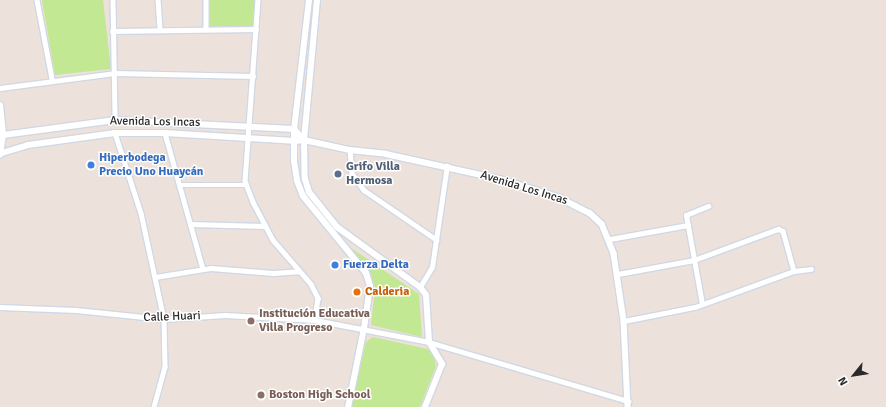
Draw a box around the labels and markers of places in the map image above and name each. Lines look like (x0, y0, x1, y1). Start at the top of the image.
place label: Hiperbodega Precio Uno Huaycán (99, 151, 203, 179)
marker: Hiperbodega Precio Uno Huaycán (86, 160, 96, 170)
place label: Grifo Villa Hermosa (346, 160, 400, 188)
marker: Grifo Villa Hermosa (333, 169, 343, 179)
place label: Fuerza Delta (343, 258, 409, 272)
marker: Fuerza Delta (330, 260, 340, 270)
place label: Calderia (365, 285, 409, 299)
marker: Calderia (352, 287, 362, 297)
place label: Institución Educativa Villa Progreso (259, 307, 370, 335)
marker: Institución Educativa Villa Progreso (246, 316, 256, 326)
place label: Boston High School (269, 388, 370, 402)
marker: Boston High School (256, 390, 266, 400)

